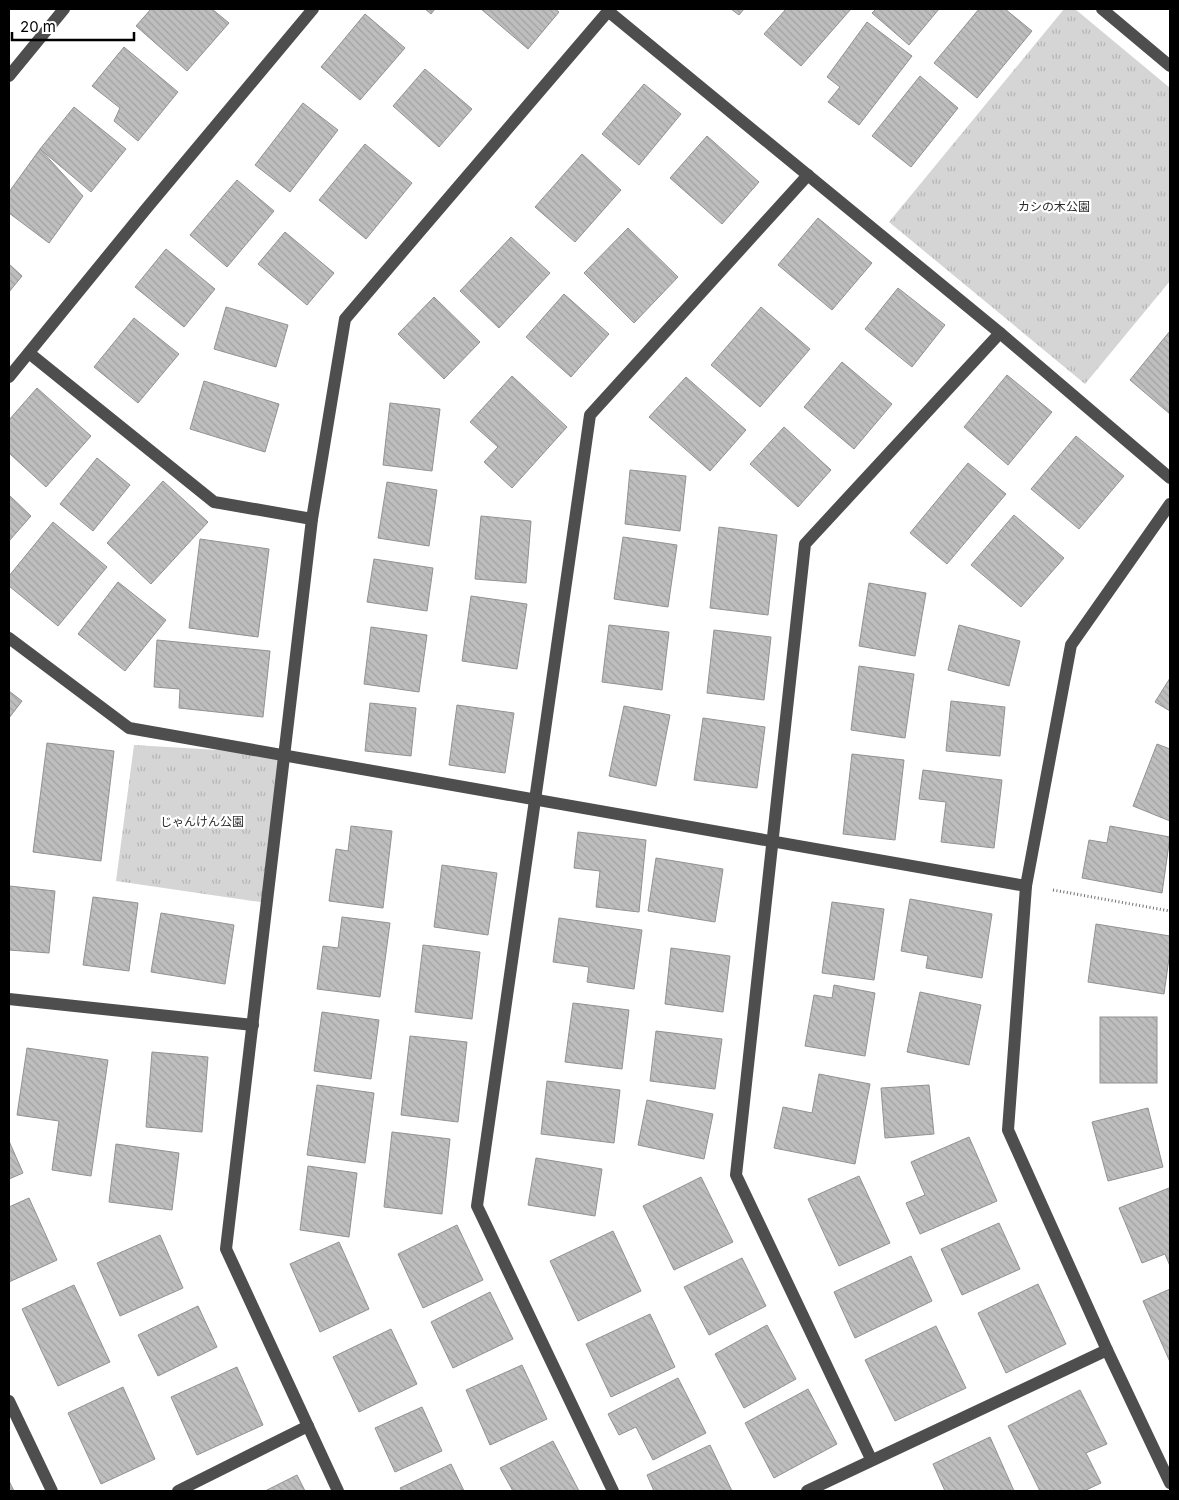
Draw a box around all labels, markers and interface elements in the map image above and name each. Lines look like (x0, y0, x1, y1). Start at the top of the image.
scale bar (12, 10, 135, 42)
text: 20 m (20, 17, 56, 36)
park label: カシの木公園 (1018, 199, 1090, 214)
park label: じゃんけん公園 (160, 814, 244, 829)

